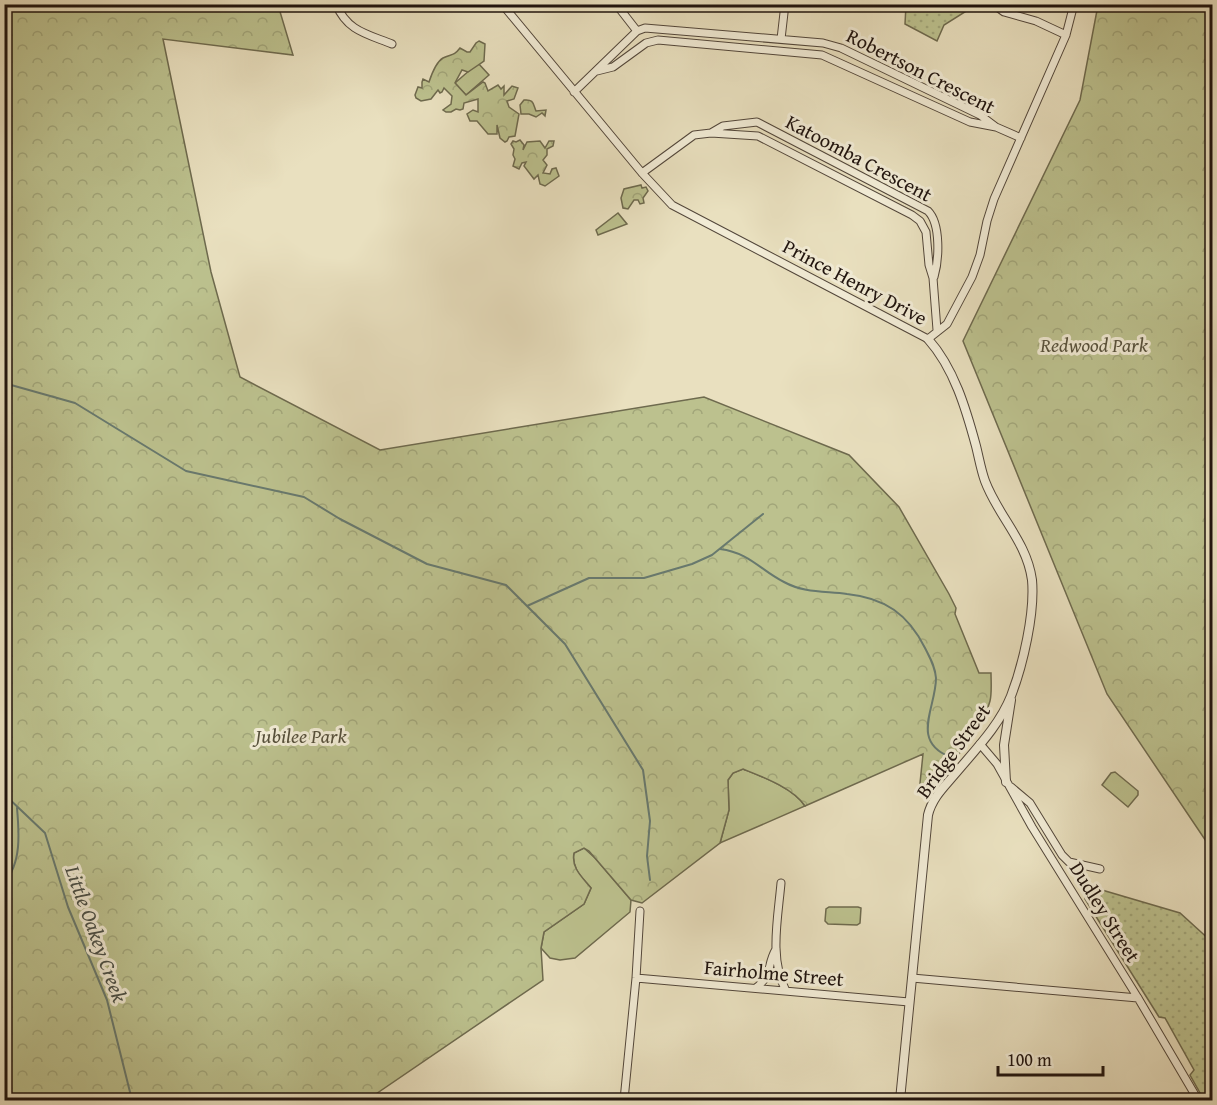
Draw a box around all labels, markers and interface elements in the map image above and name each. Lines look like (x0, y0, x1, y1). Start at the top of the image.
street label: Robertson Crescent (842, 21, 1001, 121)
street label: Katoomba Crescent (781, 107, 938, 208)
street label: Prince Henry Drive (778, 231, 933, 332)
park label: Redwood Park (1039, 330, 1149, 359)
street label: Bridge Street (908, 698, 997, 804)
park label: Jubilee Park (252, 721, 348, 750)
street label: Dudley Street (1063, 856, 1148, 968)
water label: Little Oakey Creek (57, 860, 136, 1007)
street label: Fairholme Street (703, 952, 845, 993)
scale bar (998, 1039, 1103, 1077)
text: 100 m (1007, 1046, 1052, 1073)

